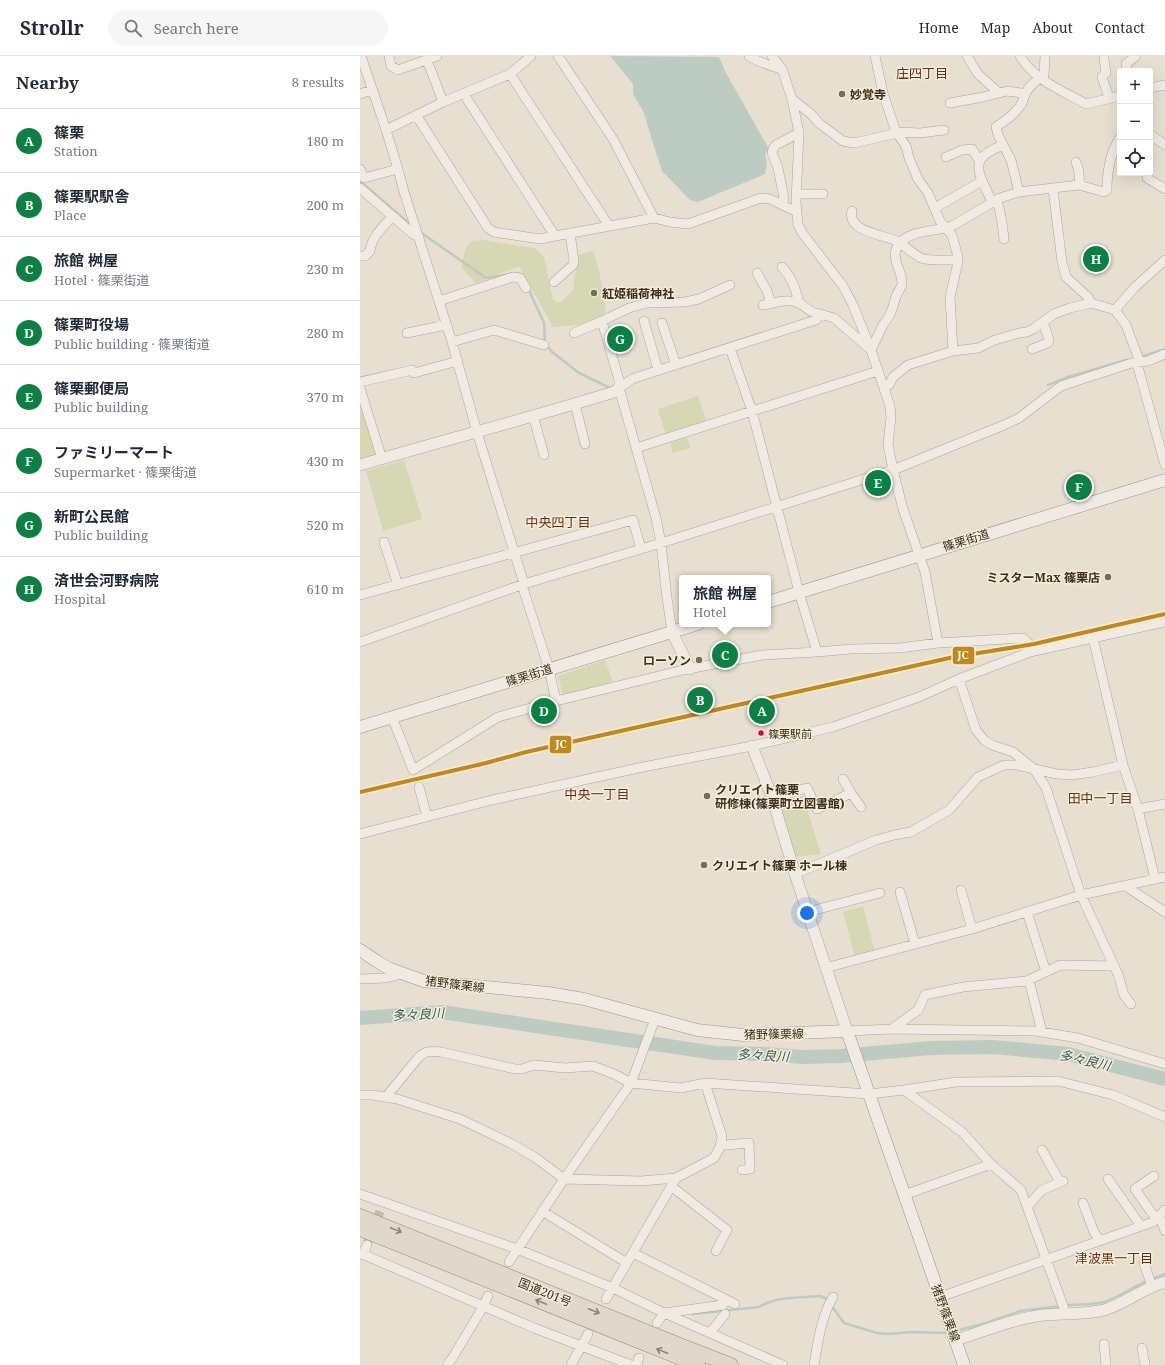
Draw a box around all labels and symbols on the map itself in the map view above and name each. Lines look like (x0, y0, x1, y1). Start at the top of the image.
district label: 庄四丁目 (896, 64, 948, 82)
place label: 妙覚寺 (850, 86, 886, 103)
marker: 妙覚寺 (837, 89, 847, 99)
pin: H (1083, 244, 1109, 274)
place label: 紅姫稲荷神社 (602, 285, 674, 302)
marker: 紅姫稲荷神社 (589, 288, 599, 298)
pin: G (607, 324, 633, 354)
pin: E (865, 468, 891, 498)
pin: F (1066, 472, 1092, 502)
district label: 中央四丁目 (525, 513, 591, 531)
street label: 篠栗街道 (941, 525, 991, 555)
place label: ミスターMax 篠栗店 (987, 569, 1100, 586)
marker: ミスターMax 篠栗店 (1103, 572, 1113, 582)
pin: C (712, 640, 738, 670)
line badge: JC (952, 646, 975, 665)
text: JC (956, 647, 969, 662)
place label: ローソン (643, 652, 691, 669)
marker: ローソン (694, 655, 704, 665)
street label: 篠栗街道 (504, 660, 554, 690)
pin: B (687, 685, 713, 715)
pin: D (531, 696, 557, 726)
pin: A (749, 696, 775, 726)
place label: 篠栗駅前 (768, 726, 812, 741)
marker: 篠栗駅前 (756, 728, 766, 738)
line badge: JC (549, 735, 572, 754)
text: JC (554, 736, 567, 751)
place label: クリエイト篠栗 研修棟(篠栗町立図書館) (715, 781, 845, 812)
district label: 中央一丁目 (564, 785, 630, 803)
district label: 田中一丁目 (1067, 789, 1133, 807)
marker: クリエイト篠栗 研修棟(篠栗町立図書館) (702, 791, 712, 801)
place label: クリエイト篠栗 ホール棟 (712, 857, 847, 874)
marker: クリエイト篠栗 ホール棟 (699, 860, 709, 870)
your location (797, 903, 817, 923)
street label: 猪野篠栗線 (424, 972, 486, 996)
water label: 多々良川 (392, 1004, 446, 1024)
street label: 猪野篠栗線 (744, 1025, 804, 1043)
water label: 多々良川 (737, 1045, 791, 1065)
water label: 多々良川 (1058, 1045, 1114, 1075)
one-way arrow (390, 1227, 402, 1235)
district label: 津波黒一丁目 (1075, 1249, 1153, 1267)
street label: 国道201号 (516, 1274, 574, 1310)
street label: 猪野篠栗線 (928, 1282, 964, 1344)
one-way arrow (536, 1298, 548, 1306)
one-way arrow (588, 1308, 600, 1316)
one-way arrow (657, 1347, 669, 1354)

